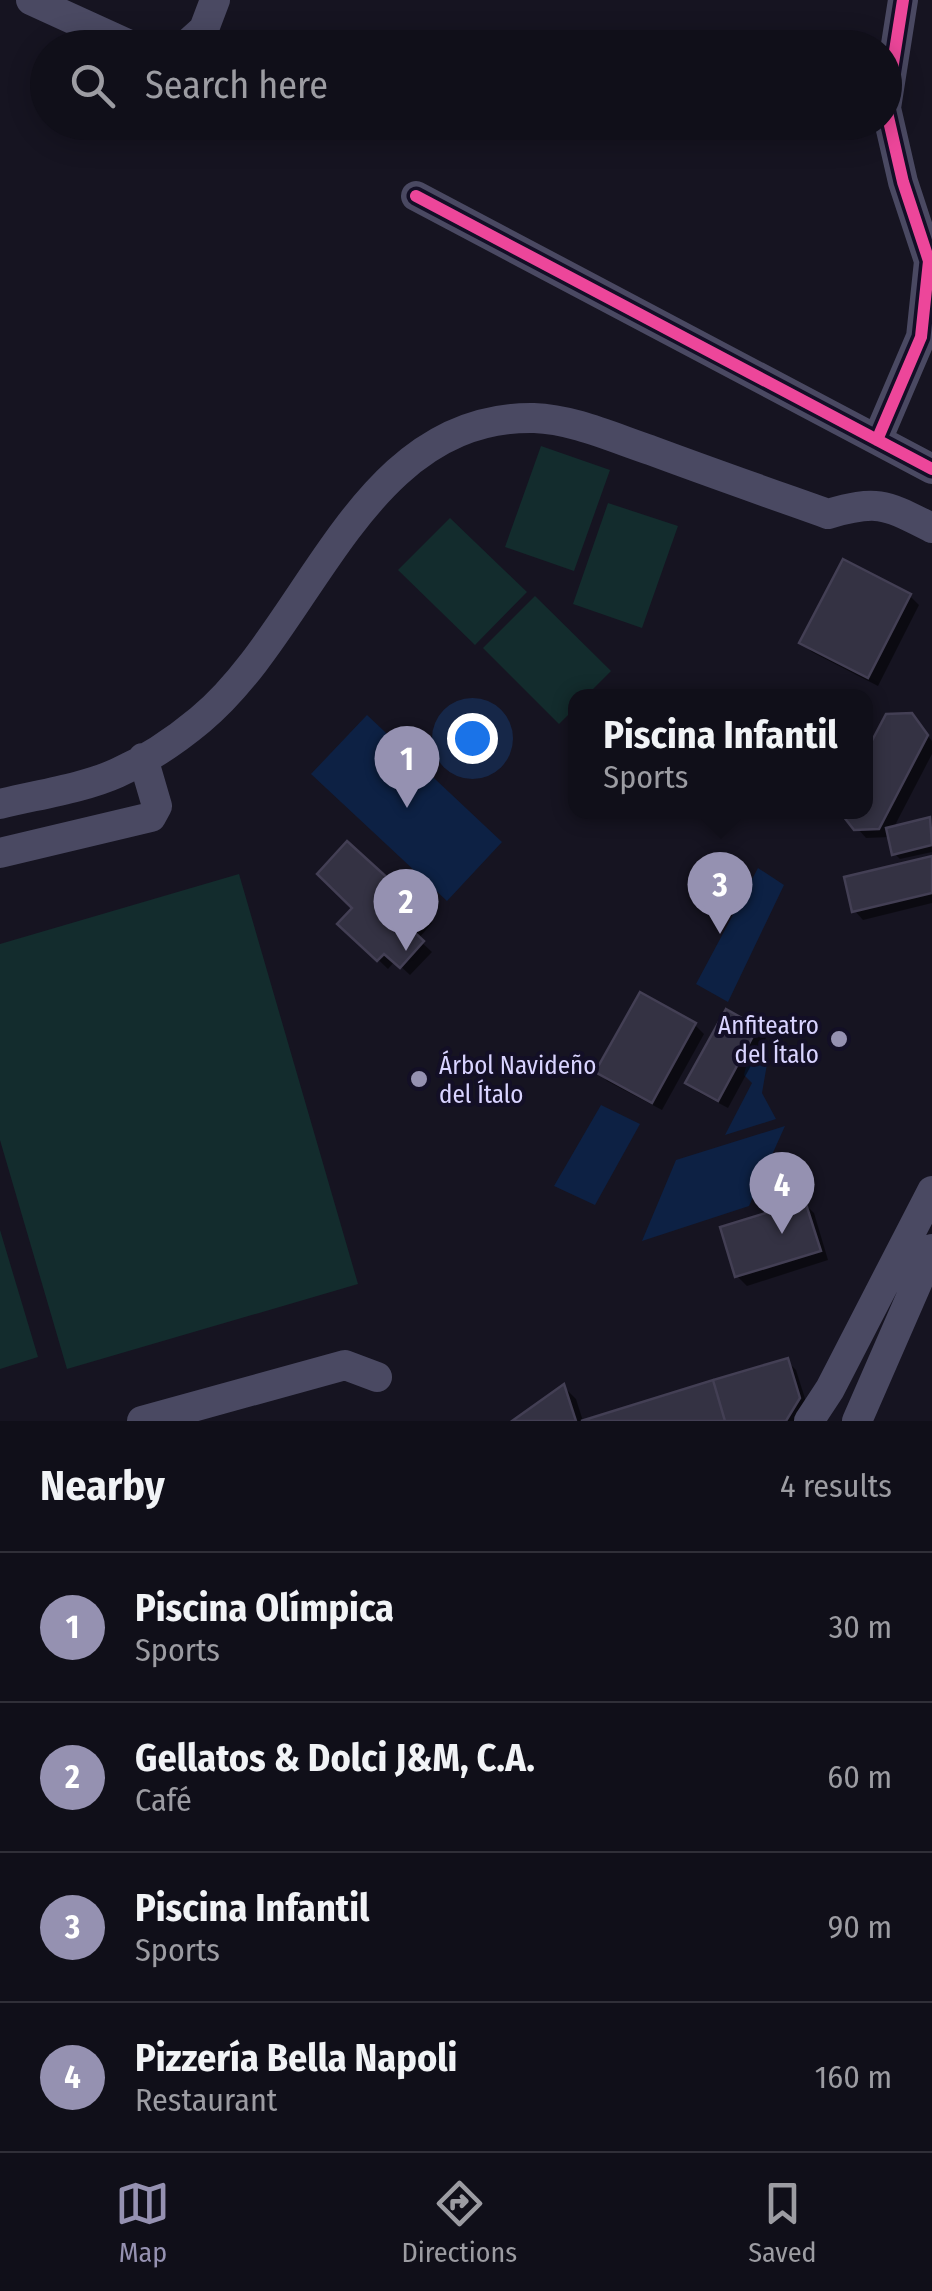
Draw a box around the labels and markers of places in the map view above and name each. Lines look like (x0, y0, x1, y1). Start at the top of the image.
pin: 1 (374, 726, 440, 808)
pin: 3 (688, 852, 752, 934)
pin: 2 (374, 868, 438, 951)
place label: Anfiteatro del Ítalo (718, 1011, 819, 1070)
marker: Anfiteatro del Ítalo (828, 1028, 850, 1050)
place label: Árbol Navideño del Ítalo (439, 1050, 596, 1110)
marker: Árbol Navideño del Ítalo (408, 1068, 430, 1090)
pin: 4 (750, 1152, 814, 1234)

